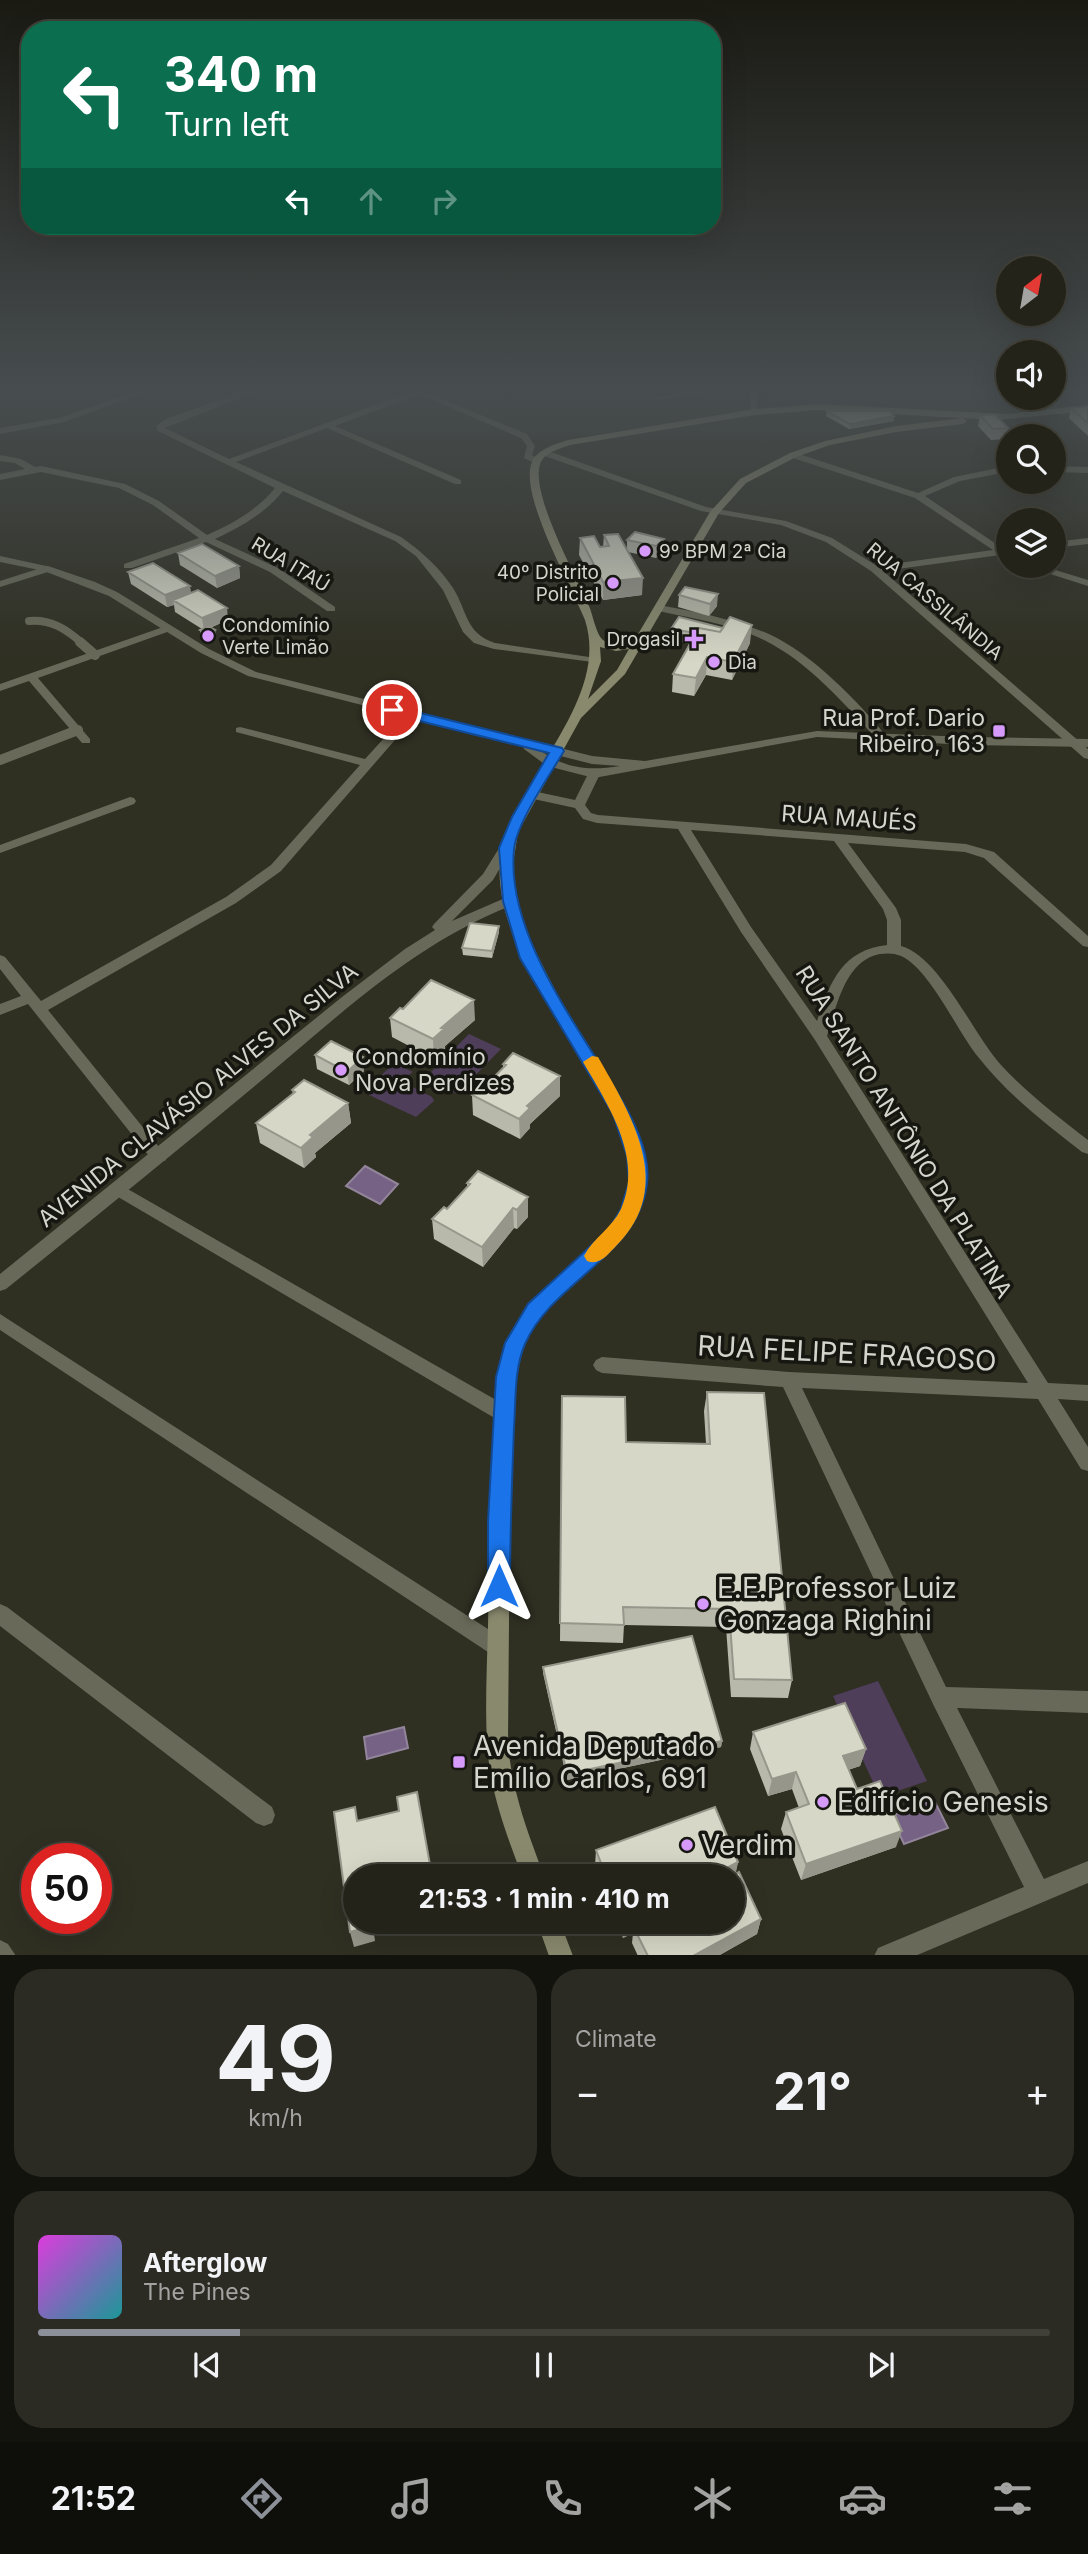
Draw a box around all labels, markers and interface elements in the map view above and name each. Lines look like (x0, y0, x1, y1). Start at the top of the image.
text: 340 m (164, 45, 318, 104)
icon: left (49, 49, 140, 140)
text: Turn left (164, 105, 289, 144)
icon: left (279, 182, 317, 220)
icon: ahead (352, 182, 390, 220)
icon: right (425, 182, 463, 220)
north arrow (996, 256, 1066, 326)
map controls (996, 256, 1066, 578)
button: sound (996, 340, 1066, 410)
button: search (996, 424, 1066, 494)
button: layers (996, 508, 1066, 578)
street label: RUA ITAÚ (247, 531, 335, 597)
street label: RUA CASSILÂNDIA (862, 538, 1007, 665)
place label: 9º BPM 2ª Cia (659, 540, 786, 563)
marker: 9º BPM 2ª Cia (637, 543, 653, 559)
place label: 40º Distrito Policial (497, 561, 599, 606)
marker: 40º Distrito Policial (605, 575, 621, 591)
place label: Condomínio Verte Limão (222, 614, 330, 659)
marker: Condomínio Verte Limão (200, 628, 216, 644)
place label: Drogasil (607, 628, 680, 651)
marker: Drogasil (686, 631, 702, 647)
place label: Dia (728, 651, 757, 674)
marker: Dia (706, 654, 722, 670)
pin (362, 680, 422, 740)
icon: arrive (373, 691, 411, 729)
place label: Rua Prof. Dario Ribeiro, 163 (822, 704, 985, 758)
marker: Rua Prof. Dario Ribeiro, 163 (991, 723, 1007, 739)
street label: RUA MAUÉS (780, 799, 918, 837)
street label: AVENIDA CLAVÁSIO ALVES DA SILVA (32, 957, 364, 1233)
street label: RUA SANTO ANTÔNIO DA PLATINA (790, 961, 1018, 1303)
place label: Condomínio Nova Perdizes (355, 1043, 512, 1097)
marker: Condomínio Nova Perdizes (333, 1062, 349, 1078)
street label: RUA FELIPE FRAGOSO (697, 1328, 997, 1378)
position arrow (462, 1549, 536, 1623)
place label: E.E.Professor Luiz Gonzaga Righini (717, 1571, 957, 1637)
marker: E.E.Professor Luiz Gonzaga Righini (695, 1596, 711, 1612)
place label: Avenida Deputado Emílio Carlos, 691 (473, 1729, 715, 1795)
marker: Avenida Deputado Emílio Carlos, 691 (451, 1754, 467, 1770)
place label: Edifício Genesis (837, 1785, 1049, 1819)
marker: Edifício Genesis (815, 1794, 831, 1810)
place label: Verdim (701, 1828, 794, 1862)
marker: Verdim (679, 1837, 695, 1853)
speed limit sign: 50 (21, 1843, 112, 1934)
text: 21:53 · 1 min · 410 m (418, 1883, 670, 1914)
text: 49 (215, 2003, 336, 2113)
text: Climate (575, 2025, 657, 2053)
text: 21° (773, 2060, 852, 2123)
text: − (575, 2069, 600, 2115)
text: + (1025, 2069, 1050, 2115)
text: km/h (248, 2104, 303, 2132)
text: Afterglow (143, 2247, 267, 2278)
text: The Pines (143, 2278, 251, 2306)
icon: previous (188, 2346, 226, 2384)
icon: pause (525, 2346, 563, 2384)
icon: next (862, 2346, 900, 2384)
icon: directions (237, 2474, 286, 2523)
icon: music (387, 2474, 436, 2523)
icon: phone (538, 2474, 587, 2523)
icon: climate (688, 2474, 737, 2523)
icon: car (838, 2474, 887, 2523)
icon: filters (988, 2474, 1037, 2523)
text: 21:52 (51, 2479, 136, 2518)

